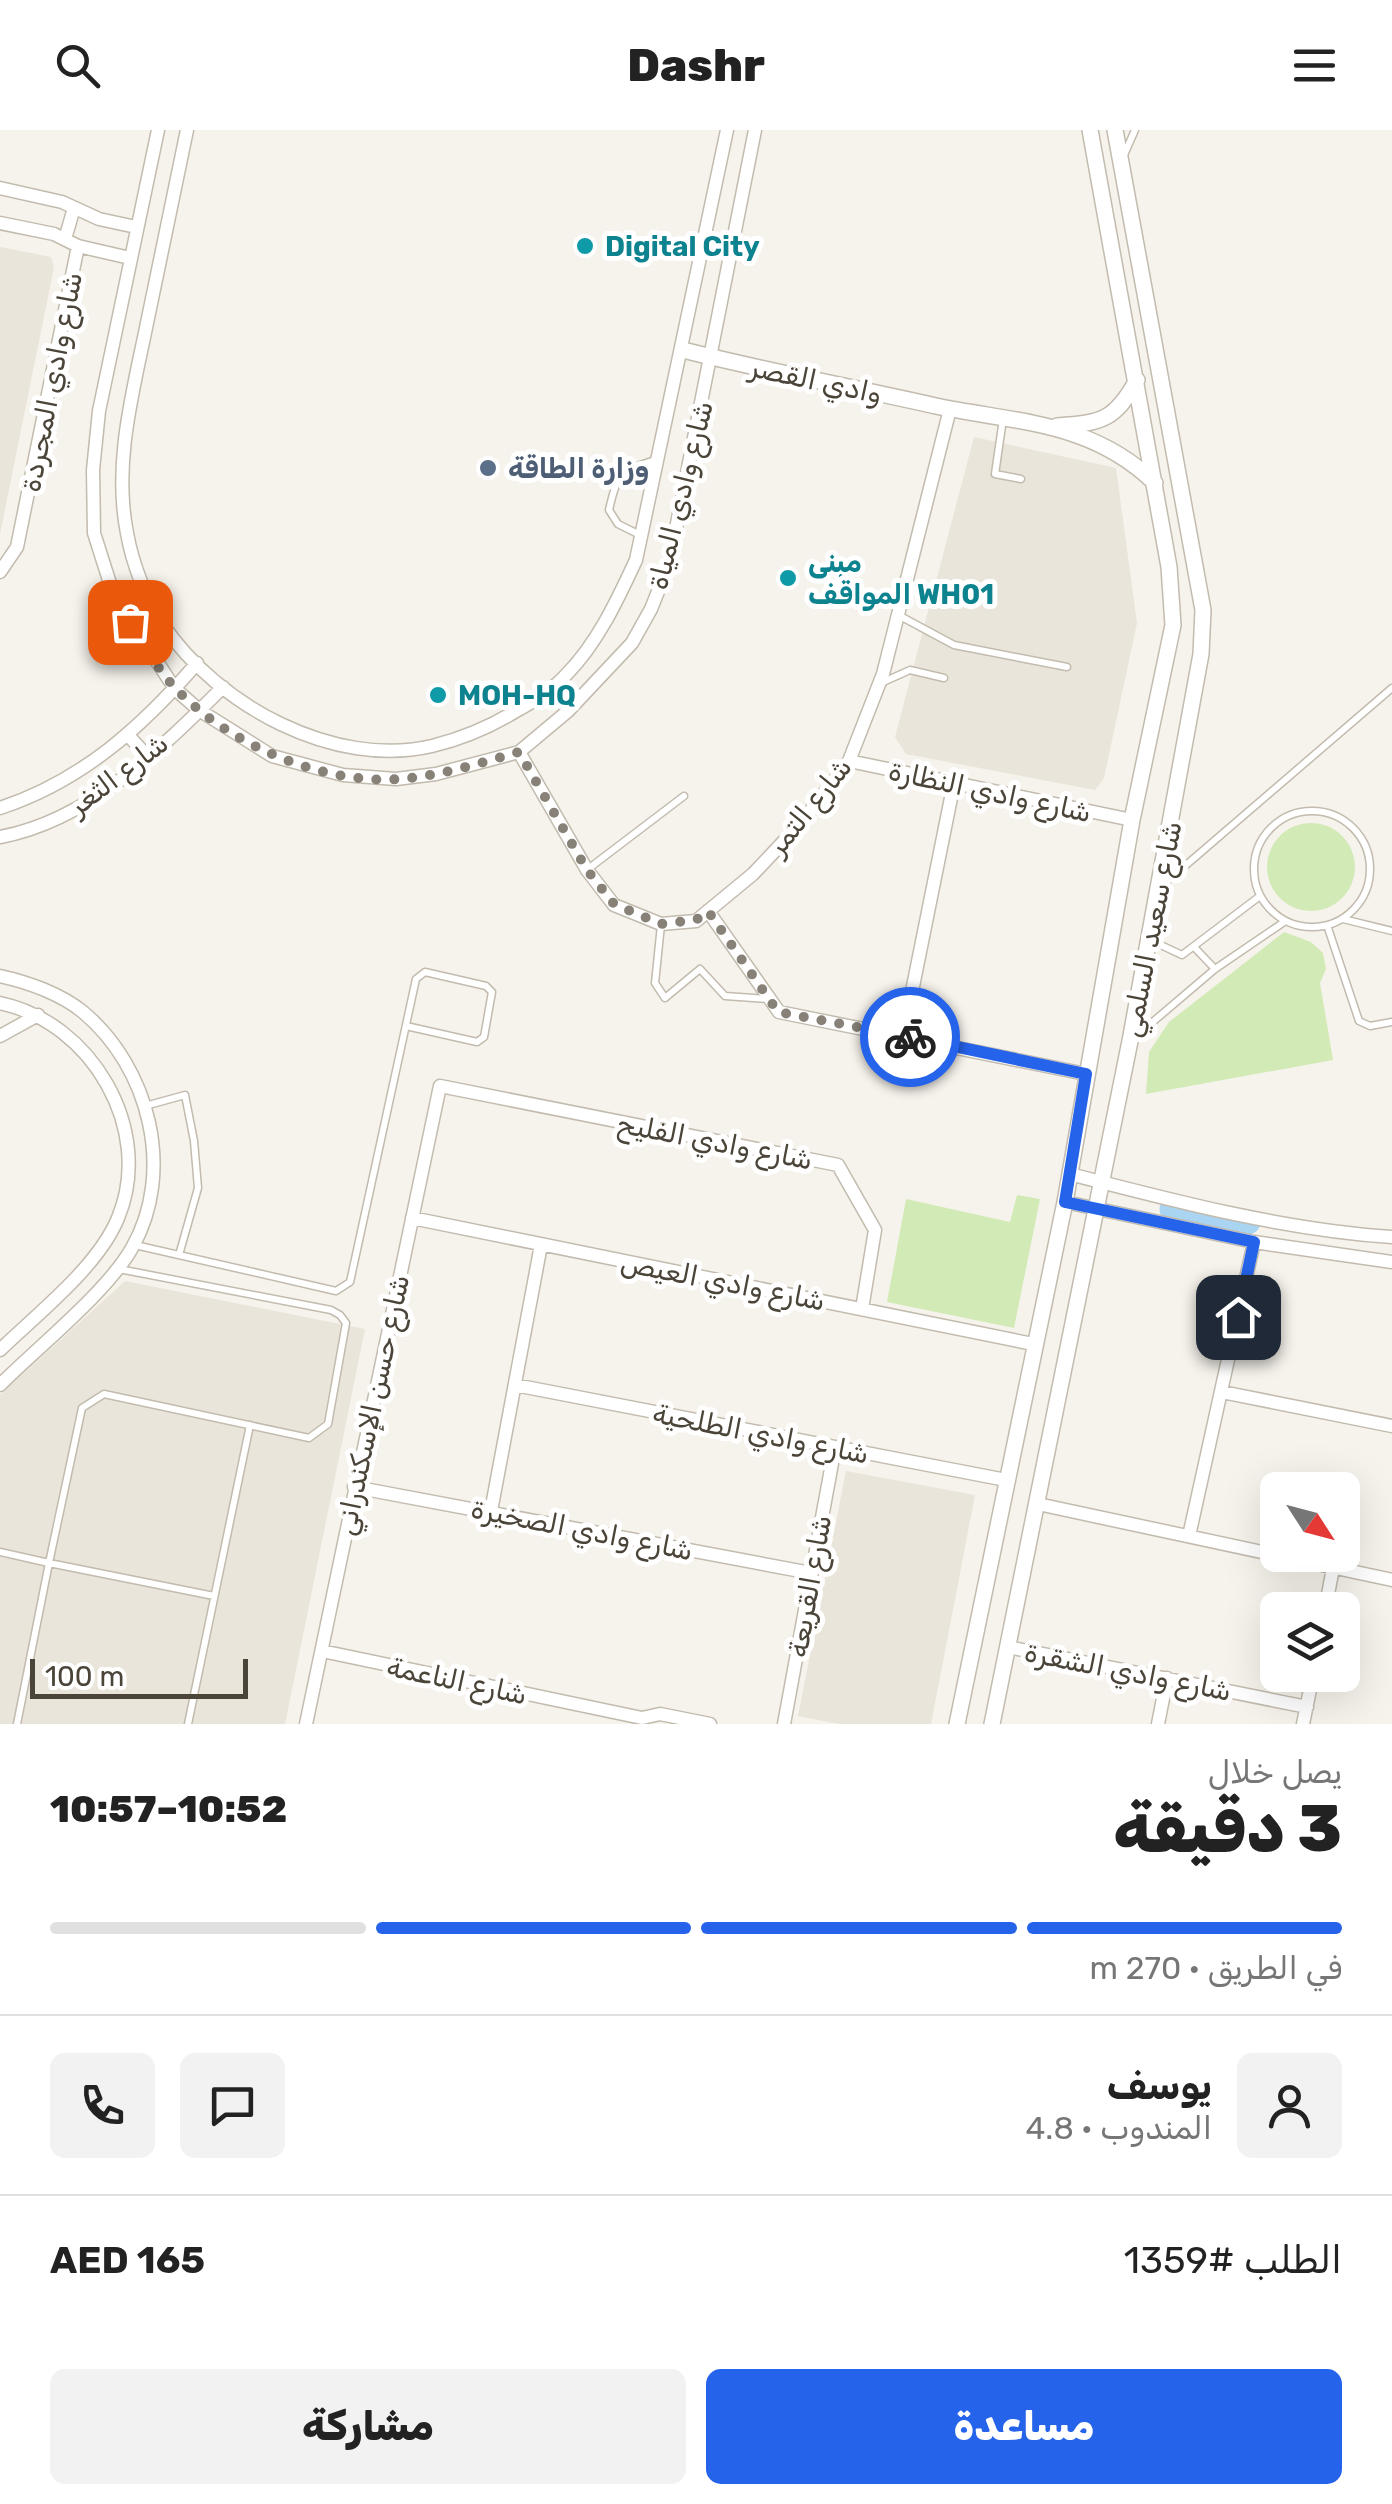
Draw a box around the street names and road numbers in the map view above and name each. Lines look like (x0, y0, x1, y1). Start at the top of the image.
street label: شارع وادي المجردة (14, 269, 92, 496)
street label: وادي القصر (744, 350, 885, 414)
street label: شارع وادي المياة (641, 397, 723, 594)
street label: شارع الثغر (61, 726, 176, 826)
street label: شارع التمر (759, 751, 861, 865)
street label: شارع وادي النظارة (885, 754, 1094, 832)
street label: شارع سعيد السلمي (1114, 818, 1194, 1041)
street label: شارع وادي الفليح (614, 1106, 815, 1180)
street label: شارع وادي العيص (617, 1245, 828, 1320)
street label: شارع حسن الإسكندراني (329, 1272, 421, 1539)
street label: شارع وادي الطلحية (649, 1396, 872, 1474)
street label: شارع وادي الصخيرة (468, 1492, 696, 1570)
street label: شارع القريعة (781, 1512, 841, 1660)
street label: شارع وادي الشقرة (1021, 1635, 1234, 1711)
street label: شارع الناعمة (383, 1650, 530, 1714)

